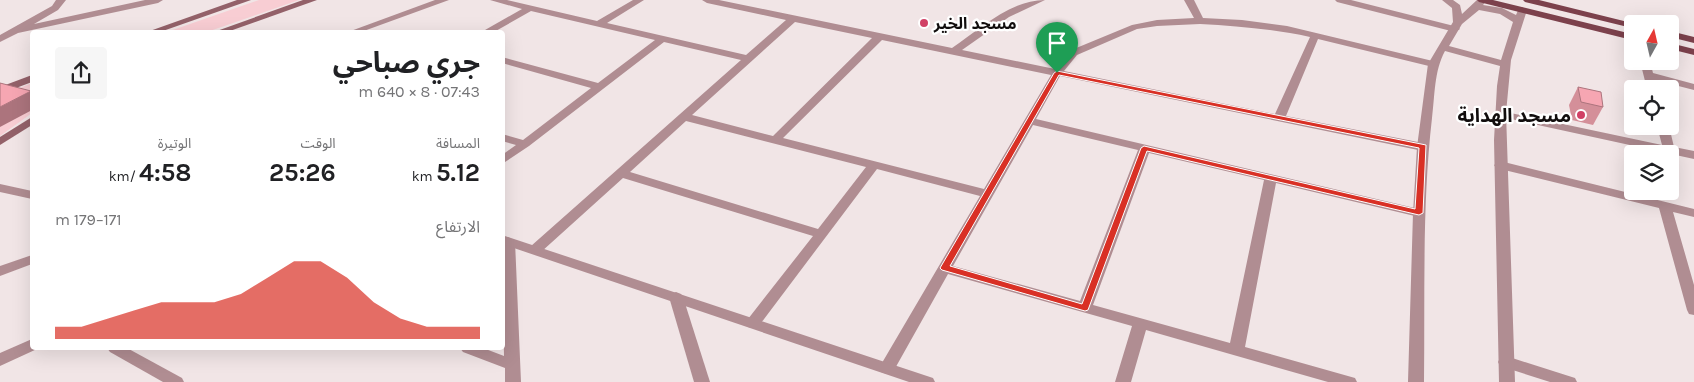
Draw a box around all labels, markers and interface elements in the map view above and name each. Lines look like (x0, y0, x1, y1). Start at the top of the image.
place label: مسجد الخير (933, 14, 1017, 33)
north arrow (1624, 15, 1679, 70)
map controls (1624, 15, 1679, 200)
marker: مسجد الخير (918, 17, 930, 29)
pin (1036, 22, 1078, 73)
icon: arrive (1043, 29, 1071, 57)
text: جري صباحي (333, 46, 480, 79)
button: share (55, 47, 107, 99)
button: locate (1624, 80, 1679, 135)
text: 07:43 · 8 × 640 m (358, 82, 480, 101)
place label: مسجد الهداية (1457, 105, 1571, 127)
marker: مسجد الهداية (1575, 109, 1587, 121)
text: الوتيرة (158, 135, 191, 152)
text: الوقت (301, 135, 336, 152)
text: المسافة (436, 135, 480, 152)
button: layers (1624, 145, 1679, 200)
text: 4:58 (139, 158, 191, 187)
text: 25:26 (269, 158, 336, 187)
text: 5.12 (436, 158, 480, 187)
text: /km (109, 168, 139, 185)
text: km (412, 168, 436, 185)
text: 171–179 m (55, 210, 122, 229)
text: الارتفاع (436, 217, 480, 236)

